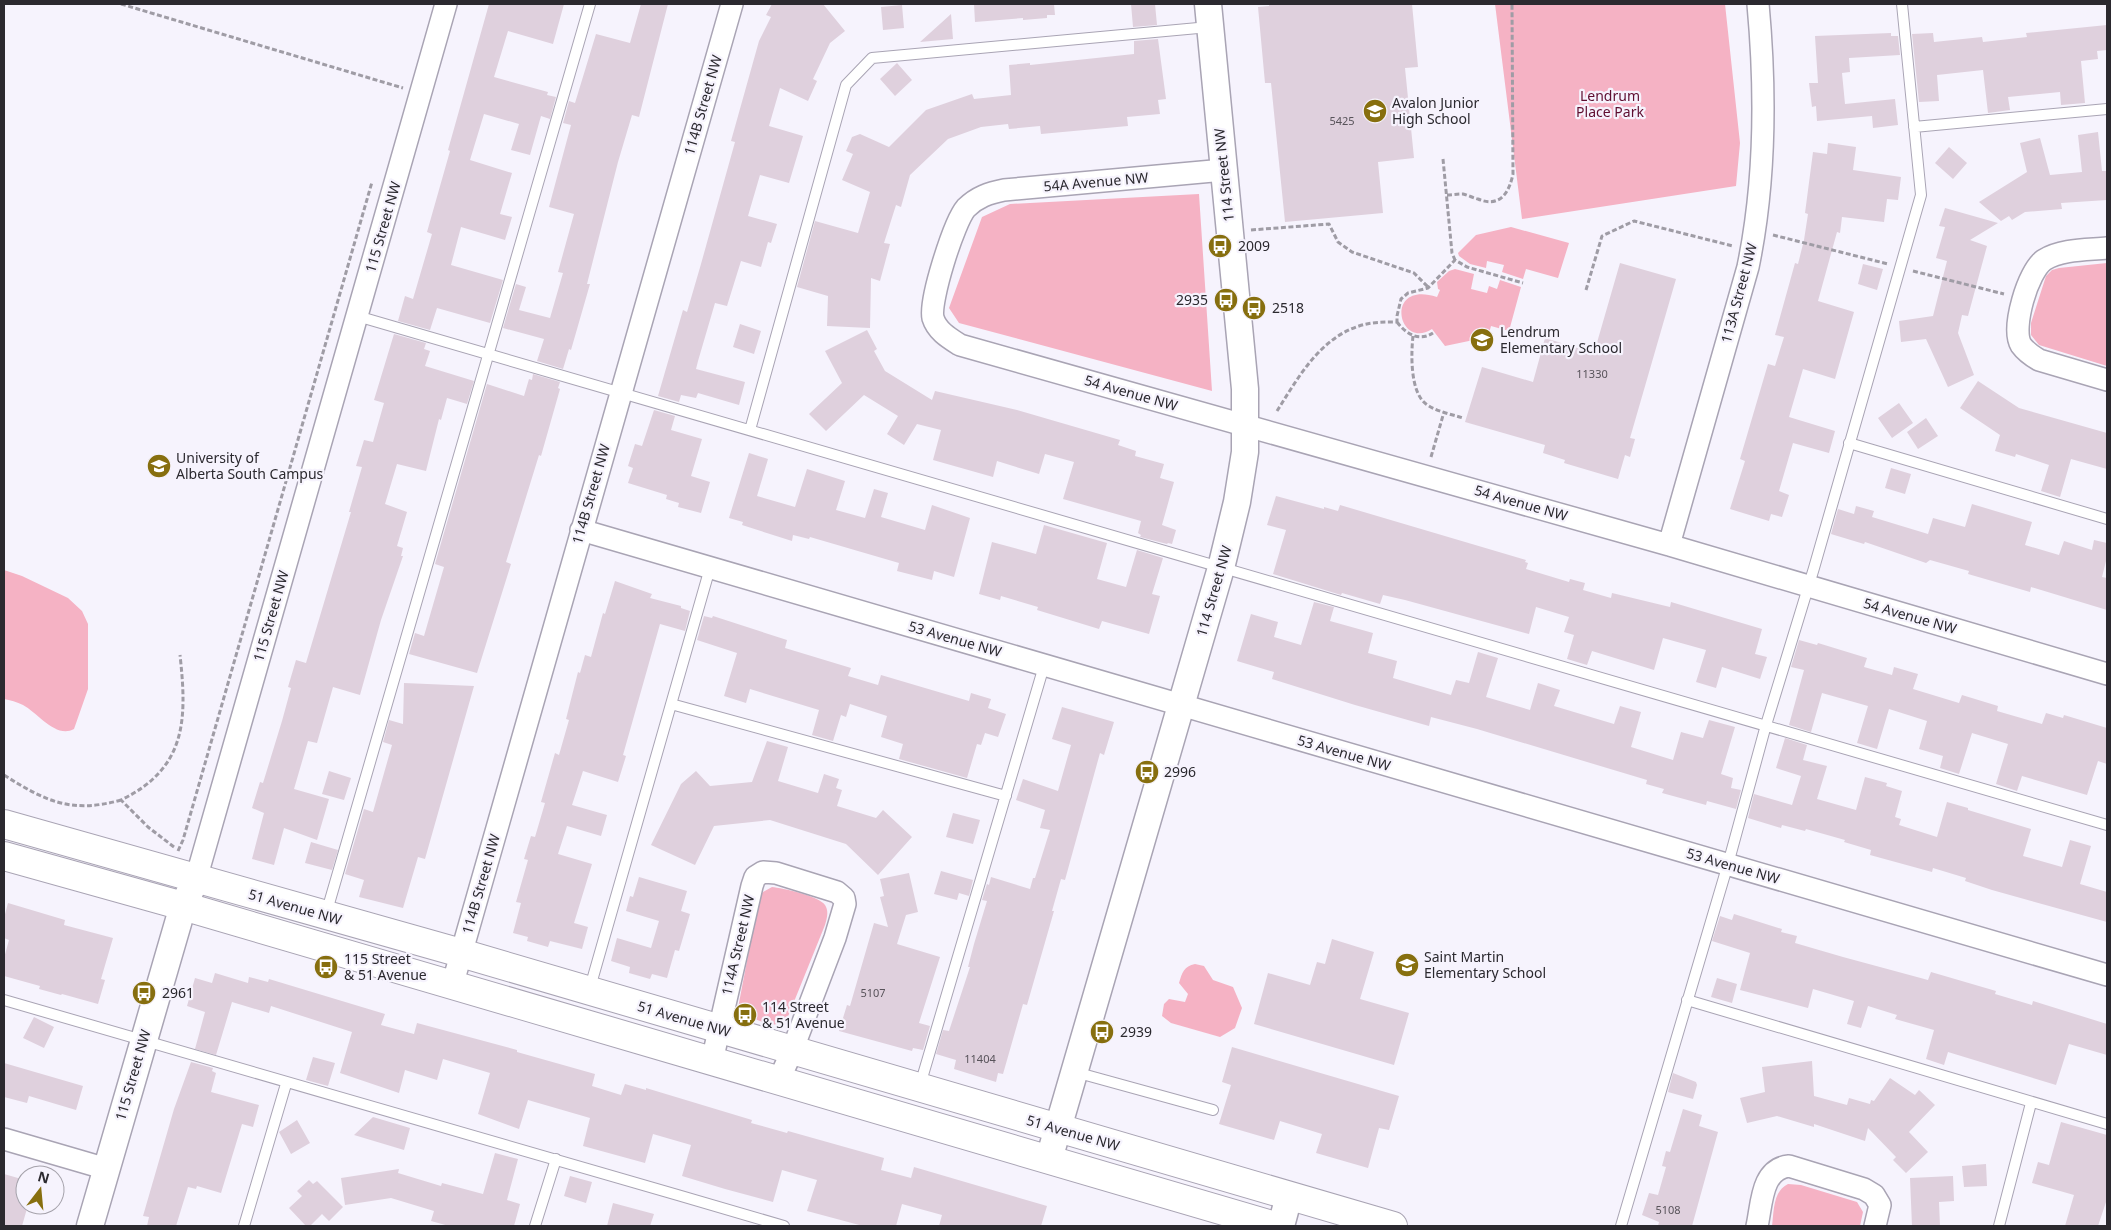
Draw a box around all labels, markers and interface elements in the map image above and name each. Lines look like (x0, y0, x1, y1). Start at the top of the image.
street label: 114B Street NW (679, 53, 726, 157)
park label: Lendrum Place Park (1576, 86, 1644, 121)
place label: Avalon Junior High School (1392, 93, 1479, 128)
school or university icon: Avalon Junior High School (1362, 98, 1388, 124)
house number: 5425 (1329, 113, 1355, 128)
street label: 114 Street NW (1209, 127, 1238, 223)
street label: 54A Avenue NW (1043, 167, 1149, 196)
street label: 115 Street NW (360, 179, 405, 275)
bus stop icon: 2009 (1207, 233, 1233, 259)
place label: 2009 (1238, 236, 1270, 255)
street label: 113A Street NW (1716, 241, 1761, 345)
bus stop icon: 2935 (1213, 287, 1239, 313)
place label: 2935 (1176, 290, 1208, 309)
bus stop icon: 2518 (1241, 295, 1267, 321)
place label: 2518 (1272, 298, 1304, 317)
place label: Lendrum Elementary School (1500, 322, 1622, 357)
school or university icon: Lendrum Elementary School (1469, 327, 1495, 353)
house number: 11330 (1576, 366, 1608, 381)
street label: 54 Avenue NW (1082, 370, 1180, 415)
street label: 114B Street NW (567, 442, 614, 546)
place label: University of Alberta South Campus (176, 448, 324, 483)
school or university icon: University of Alberta South Campus (146, 453, 172, 479)
street label: 54 Avenue NW (1472, 480, 1570, 525)
street label: 114 Street NW (1191, 543, 1236, 639)
street label: 115 Street NW (248, 568, 293, 664)
street label: 54 Avenue NW (1861, 593, 1959, 638)
street label: 53 Avenue NW (906, 616, 1004, 661)
street label: 53 Avenue NW (1295, 730, 1393, 775)
bus stop icon: 2996 (1134, 759, 1160, 785)
place label: 2996 (1164, 762, 1196, 781)
street label: 114B Street NW (457, 832, 504, 936)
street label: 53 Avenue NW (1684, 843, 1782, 888)
street label: 51 Avenue NW (246, 884, 344, 929)
street label: 114A Street NW (717, 893, 758, 997)
place label: Saint Martin Elementary School (1424, 947, 1546, 982)
place label: 115 Street & 51 Avenue (344, 949, 427, 984)
school or university icon: Saint Martin Elementary School (1394, 952, 1420, 978)
bus stop icon: 115 Street & 51 Avenue (313, 954, 339, 980)
bus stop icon: 2961 (131, 980, 157, 1006)
place label: 2961 (162, 983, 194, 1002)
house number: 5107 (860, 985, 886, 1000)
street label: 51 Avenue NW (635, 996, 733, 1041)
place label: 114 Street & 51 Avenue (762, 997, 845, 1032)
bus stop icon: 114 Street & 51 Avenue (732, 1002, 758, 1028)
bus stop icon: 2939 (1089, 1019, 1115, 1045)
place label: 2939 (1120, 1022, 1152, 1041)
street label: 115 Street NW (110, 1027, 155, 1123)
house number: 11404 (964, 1051, 996, 1066)
street label: 51 Avenue NW (1024, 1110, 1122, 1155)
north arrow (15, 1165, 65, 1215)
text: N (36, 1166, 52, 1188)
house number: 5108 (1655, 1202, 1681, 1217)

